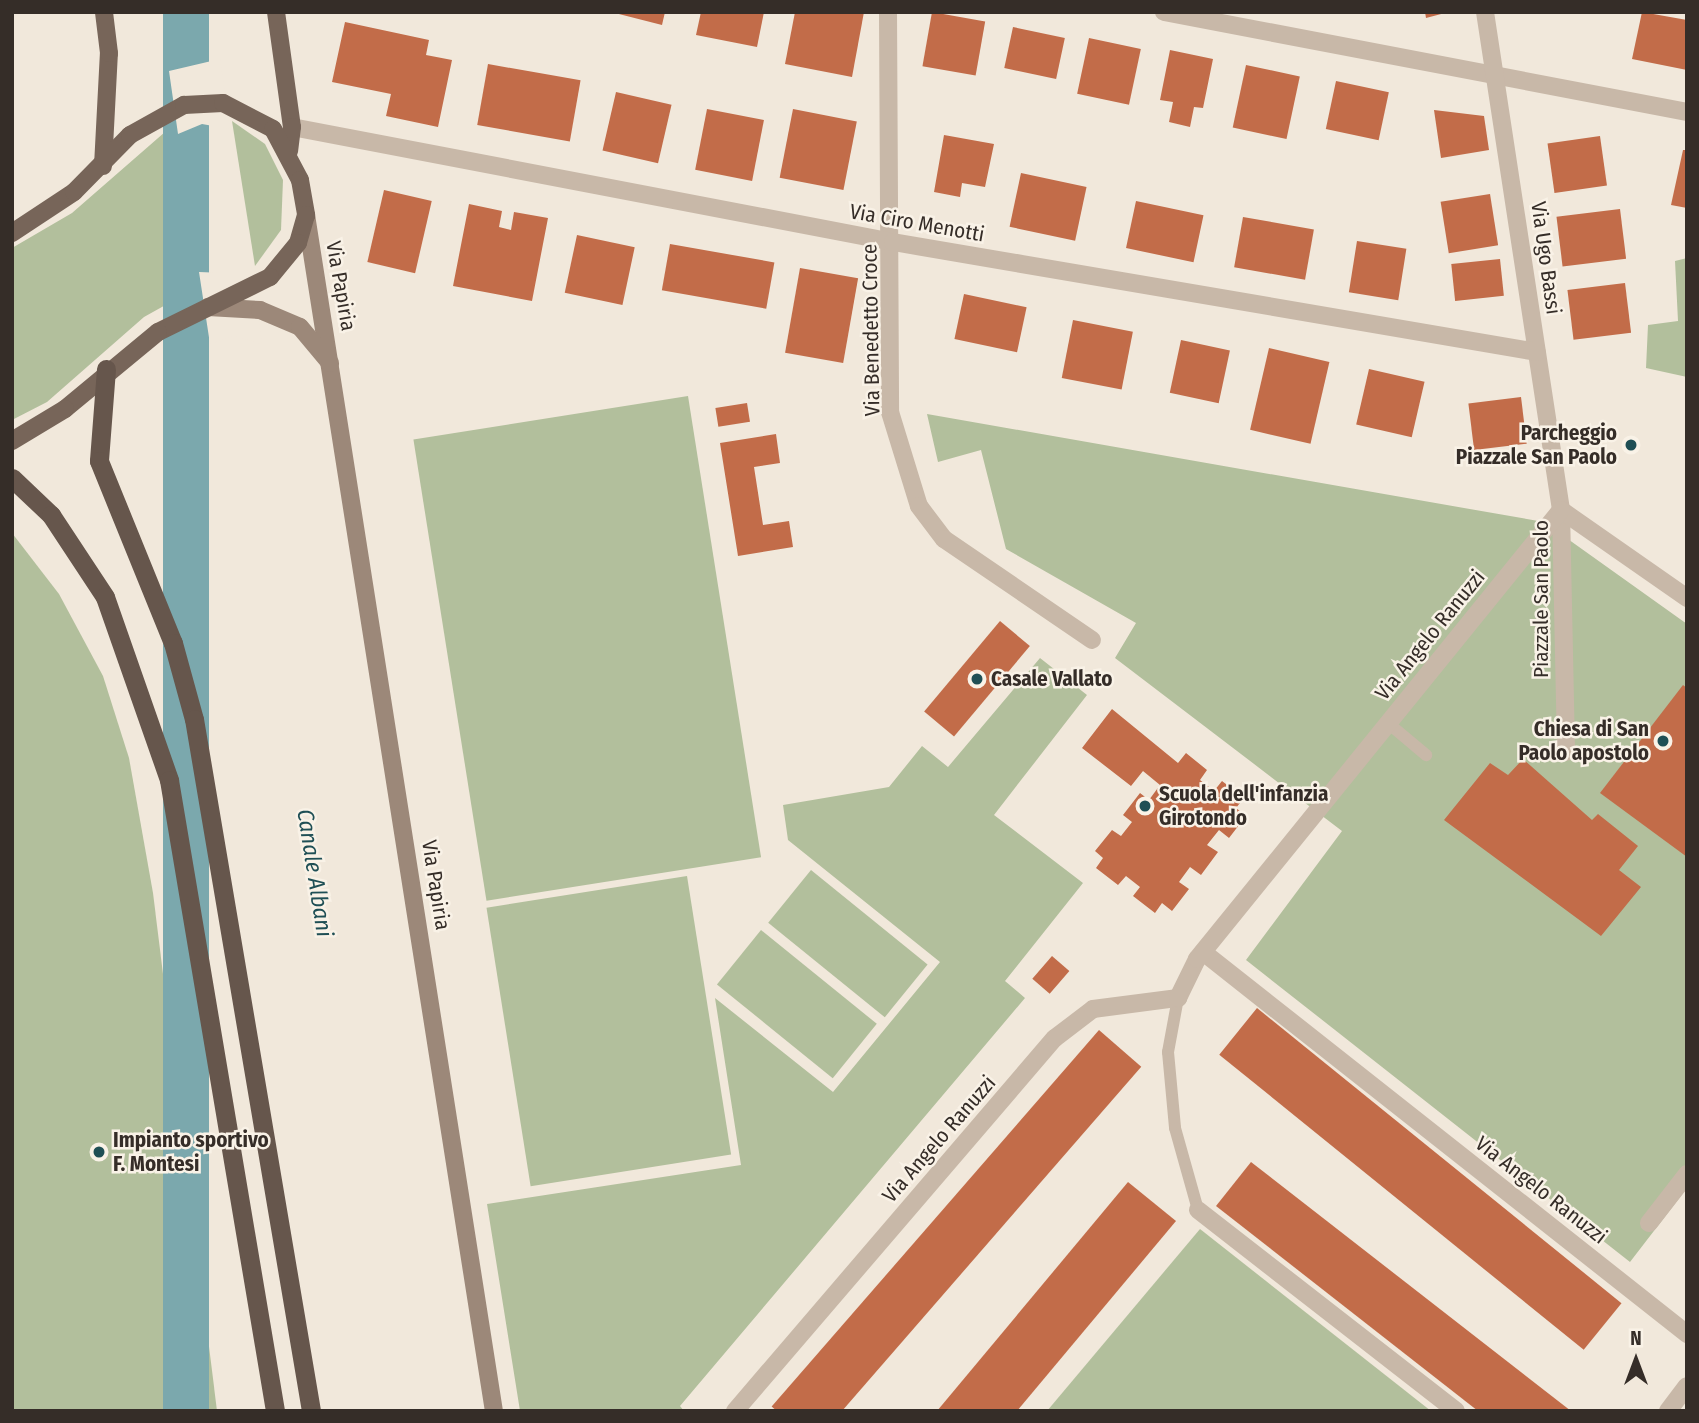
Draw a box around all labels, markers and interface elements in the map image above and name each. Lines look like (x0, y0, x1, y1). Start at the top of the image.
street label: Via Ciro Menotti (848, 199, 986, 247)
street label: Via Ugo Bassi (1526, 200, 1566, 316)
street label: Via Papiria (321, 239, 361, 333)
street label: Via Benedetto Croce (857, 243, 885, 417)
place label: Parcheggio Piazzale San Paolo (1456, 420, 1617, 470)
marker: Parcheggio Piazzale San Paolo (1623, 437, 1639, 453)
street label: Piazzale San Paolo (1528, 520, 1554, 678)
street label: Via Angelo Ranuzzi (1370, 565, 1490, 705)
place label: Casale Vallato (991, 666, 1113, 692)
marker: Casale Vallato (969, 671, 985, 687)
place label: Chiesa di San Paolo apostolo (1518, 716, 1649, 766)
marker: Chiesa di San Paolo apostolo (1655, 733, 1671, 749)
place label: Scuola dell'infanzia Girotondo (1159, 781, 1328, 831)
marker: Scuola dell'infanzia Girotondo (1137, 798, 1153, 814)
water label: Canale Albani (291, 807, 339, 939)
street label: Via Papiria (416, 838, 456, 932)
street label: Via Angelo Ranuzzi (877, 1070, 1001, 1208)
place label: Impianto sportivo F. Montesi (113, 1127, 269, 1177)
street label: Via Angelo Ranuzzi (1470, 1131, 1612, 1249)
marker: Impianto sportivo F. Montesi (91, 1144, 107, 1160)
north arrow (1601, 1325, 1671, 1395)
text: N (1630, 1327, 1642, 1350)

